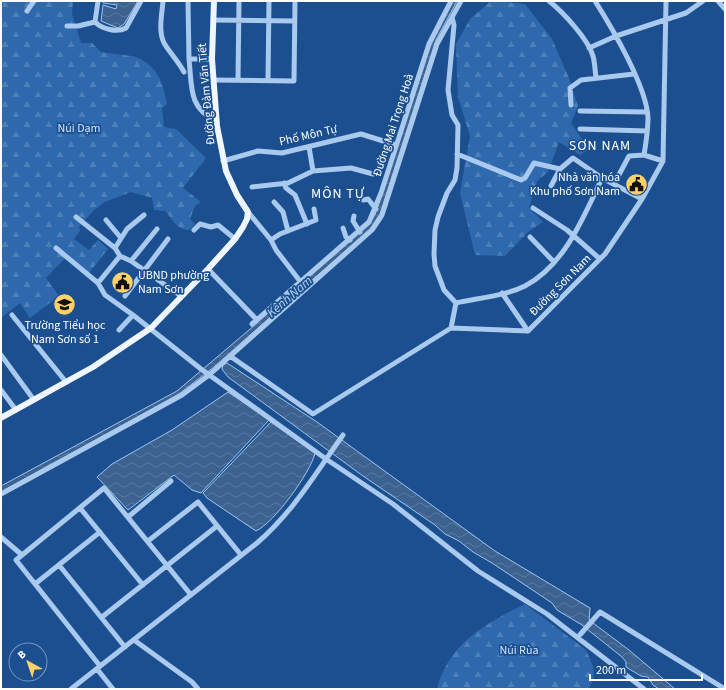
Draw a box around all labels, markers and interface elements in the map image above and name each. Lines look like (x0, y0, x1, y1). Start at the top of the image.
street label: Đường Đàm Văn Tiết (194, 42, 219, 145)
street label: Đường Mai Trọng Hoà (369, 71, 418, 179)
park label: Núi Dạm (57, 120, 101, 137)
street label: Phố Môn Tự (278, 120, 339, 150)
district label: SƠN NAM (569, 136, 631, 156)
place label: Nhà văn hóa Khu phố Sơn Nam (530, 169, 620, 200)
public building icon: Nhà văn hóa Khu phố Sơn Nam (623, 171, 649, 197)
district label: MÔN TỰ (311, 184, 365, 204)
street label: Đường Sơn Nam (526, 251, 595, 320)
place label: UBND phường Nam Sơn (138, 267, 209, 298)
public building icon: UBND phường Nam Sơn (109, 269, 135, 295)
water label: Kênh Nam (263, 272, 316, 322)
school or university icon: Trường Tiểu học Nam Sơn số 1 (52, 291, 78, 317)
place label: Trường Tiểu học Nam Sơn số 1 (25, 317, 106, 348)
north arrow (8, 642, 48, 682)
park label: Núi Rùa (499, 642, 539, 659)
text: B (15, 647, 30, 663)
scale bar (590, 656, 702, 682)
text: 200 m (596, 662, 626, 679)

